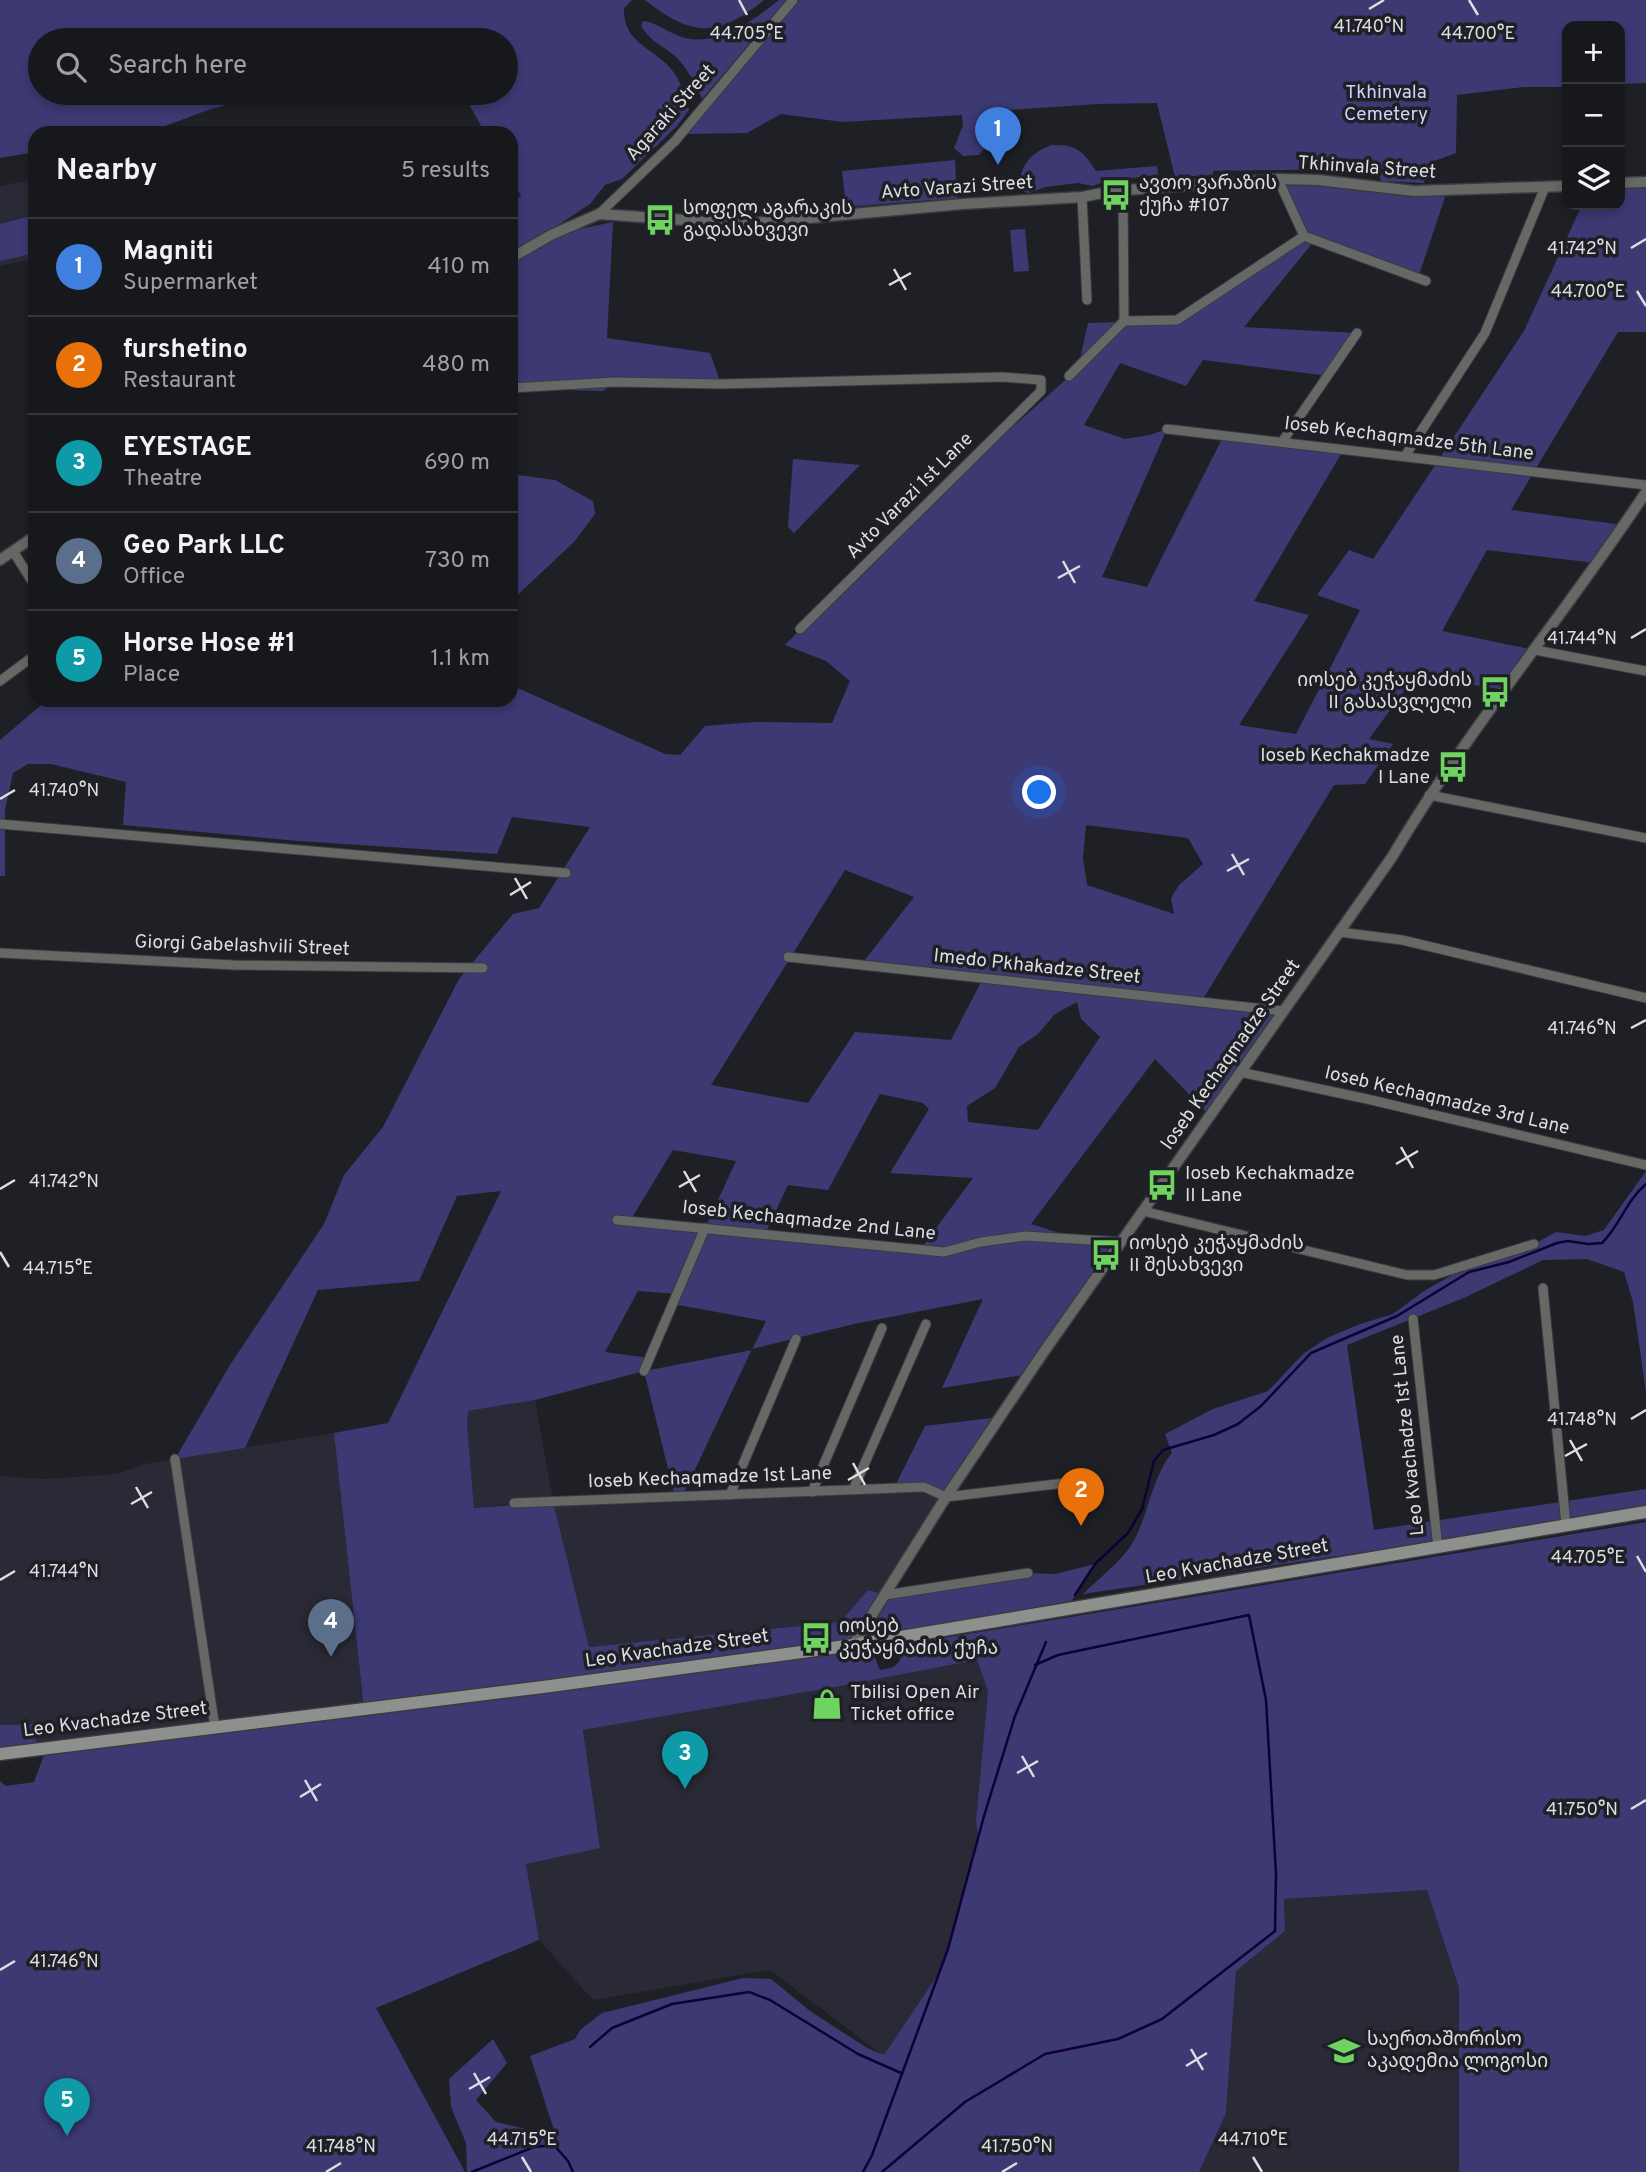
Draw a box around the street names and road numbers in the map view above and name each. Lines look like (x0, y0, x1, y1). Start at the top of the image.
street label: Agaraki Street (621, 59, 721, 167)
street label: Tkhinvala Street (1297, 151, 1437, 185)
street label: Avto Varazi Street (880, 171, 1034, 205)
street label: Ioseb Kechaqmadze 5th Lane (1283, 412, 1535, 466)
street label: Avto Varazi 1st Lane (842, 428, 978, 564)
street label: Giorgi Gabelashvili Street (134, 930, 350, 962)
street label: Imedo Pkhakadze Street (932, 944, 1142, 990)
street label: Ioseb Kechaqmadze Street (1156, 955, 1306, 1155)
street label: Ioseb Kechaqmadze 3rd Lane (1322, 1061, 1572, 1141)
street label: Ioseb Kechaqmadze 2nd Lane (681, 1196, 937, 1246)
street label: Leo Kvachadze 1st Lane (1386, 1333, 1430, 1537)
street label: Ioseb Kechaqmadze 1st Lane (587, 1462, 833, 1494)
street label: Leo Kvachadze Street (1144, 1534, 1330, 1590)
street label: Leo Kvachadze Street (584, 1624, 770, 1674)
street label: Leo Kvachadze Street (22, 1697, 208, 1743)

